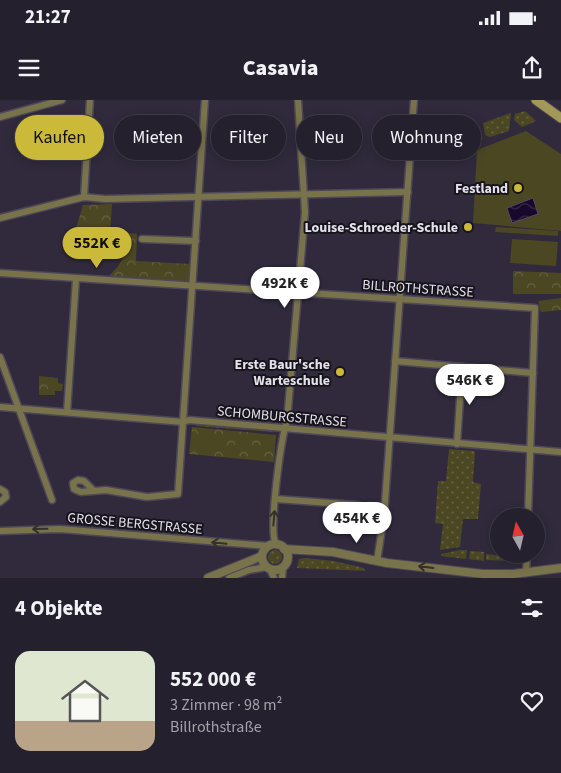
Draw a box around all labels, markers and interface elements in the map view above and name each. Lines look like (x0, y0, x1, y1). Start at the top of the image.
text: 21:27 (25, 4, 71, 31)
text: Casavia (243, 52, 318, 84)
icon: menu (15, 54, 43, 82)
icon: share (518, 54, 546, 82)
chip: Kaufen (15, 115, 104, 160)
chip: Mieten (114, 115, 201, 160)
chip: Filter (211, 115, 286, 160)
chip: Neu (296, 115, 362, 160)
chip: Wohnung (372, 115, 481, 160)
place label: Festland (455, 179, 508, 199)
marker: Festland (512, 182, 524, 194)
place label: Louise-Schroeder-Schule (304, 218, 458, 238)
marker: Louise-Schroeder-Schule (462, 221, 474, 233)
pin: 552K € (56, 226, 138, 269)
text: 552K € (74, 232, 120, 254)
pin: 492K € (244, 266, 326, 309)
text: 492K € (262, 272, 308, 294)
street label: BILLROTHSTRASSE (362, 275, 474, 303)
place label: Erste Baur'sche Warteschule (234, 355, 330, 391)
pin: 546K € (429, 364, 511, 406)
marker: Erste Baur'sche Warteschule (334, 366, 346, 378)
text: 546K € (447, 369, 493, 391)
street label: SCHOMBURGSTRASSE (216, 401, 348, 433)
pin: 454K € (316, 502, 398, 544)
text: 454K € (334, 507, 380, 529)
street label: GROSSE BERGSTRASSE (67, 508, 203, 540)
north arrow (490, 508, 545, 562)
map controls (490, 508, 545, 563)
one-way arrow (269, 511, 279, 527)
one-way arrow (32, 524, 48, 534)
one-way arrow (211, 538, 227, 547)
one-way arrow (418, 562, 434, 572)
text: 4 Objekte (15, 593, 103, 623)
icon: filters (518, 594, 546, 622)
text: 552 000 € (170, 664, 256, 694)
icon: home (55, 671, 115, 731)
icon: heart (518, 687, 546, 715)
text: 3 Zimmer · 98 m² (170, 694, 282, 716)
text: Billrothstraße (170, 716, 262, 738)

